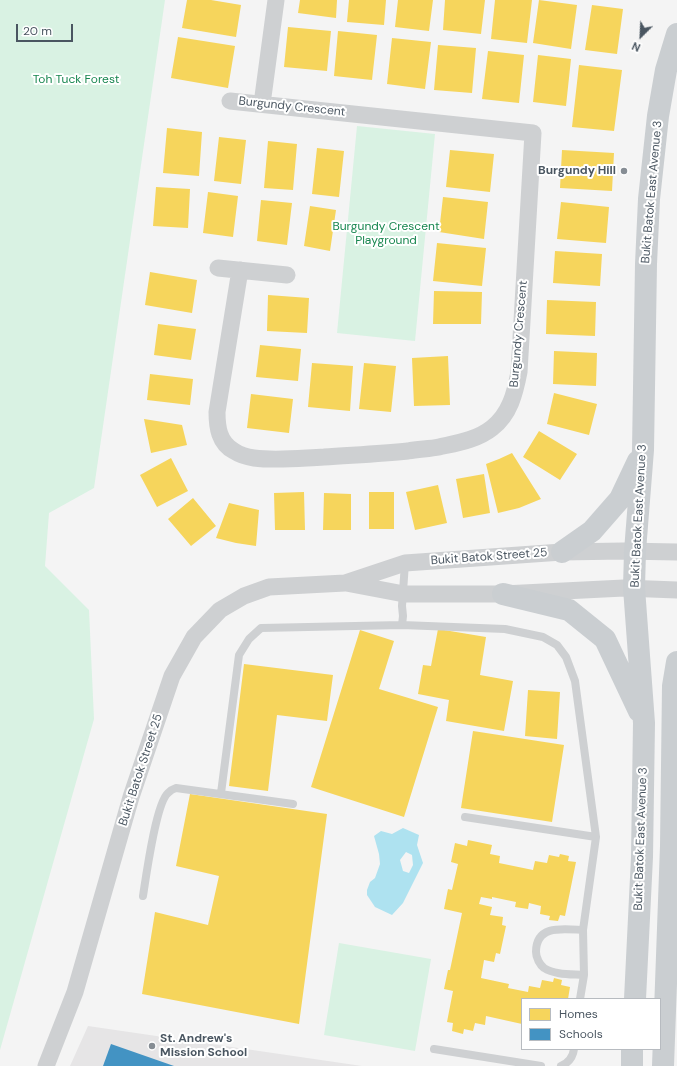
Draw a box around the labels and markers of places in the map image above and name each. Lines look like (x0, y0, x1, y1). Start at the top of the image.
place label: Burgundy Hill (538, 164, 616, 178)
marker: Burgundy Hill (619, 166, 629, 176)
place label: St. Andrew's Mission School (160, 1032, 247, 1060)
marker: St. Andrew's Mission School (147, 1041, 157, 1051)

